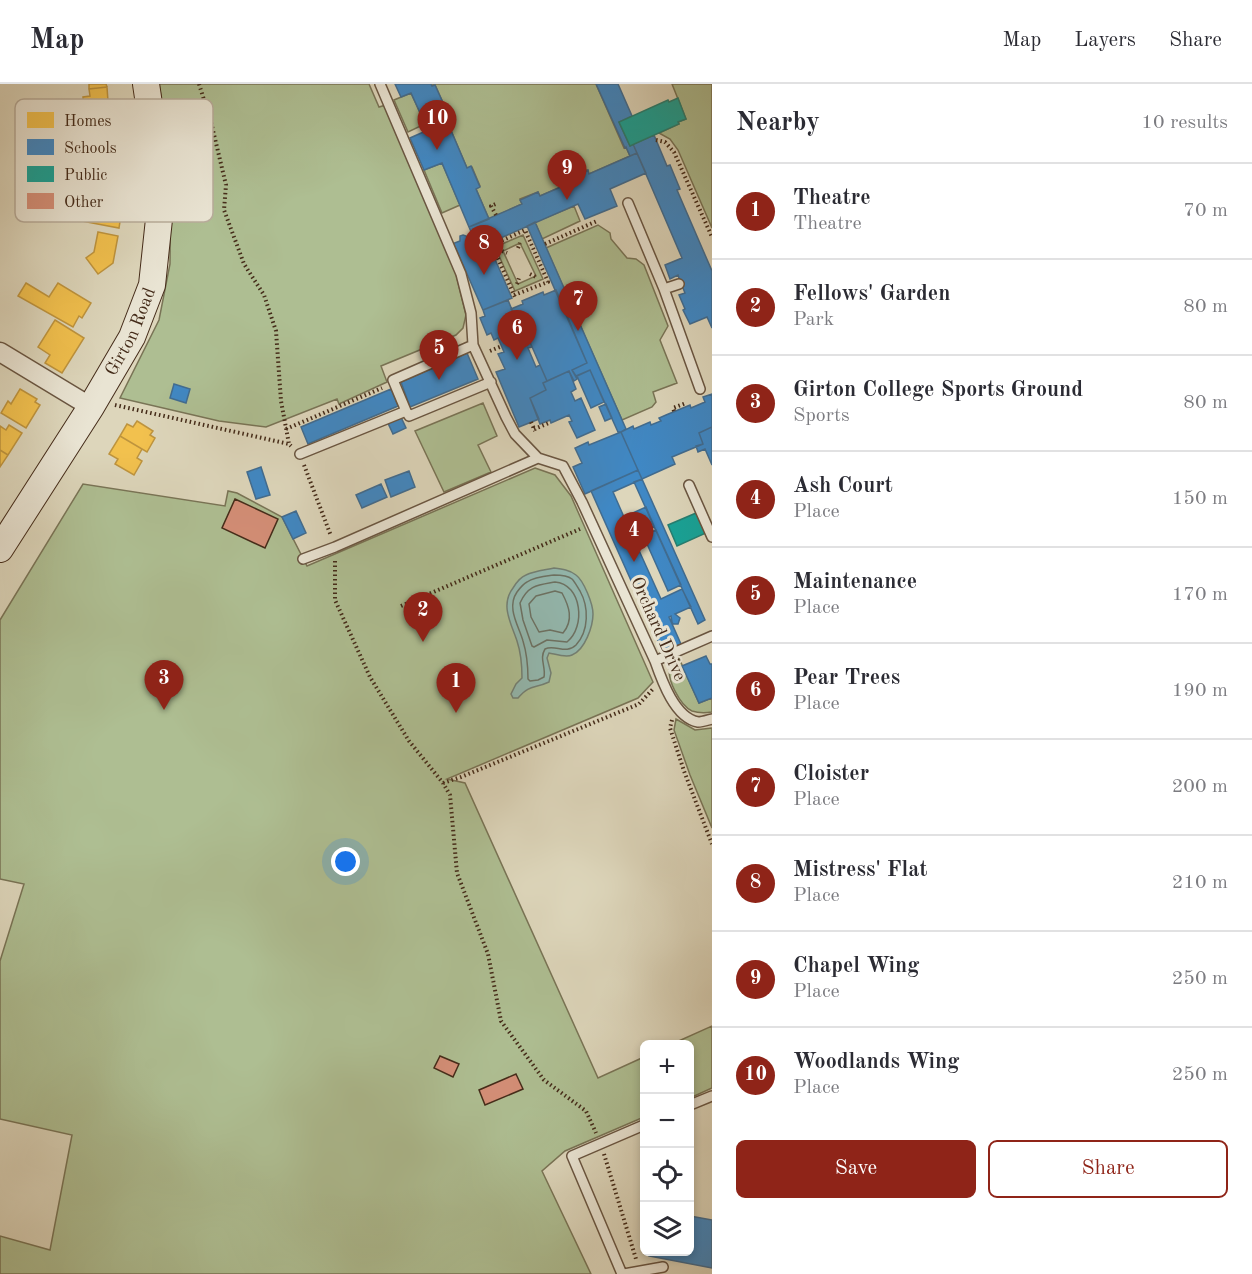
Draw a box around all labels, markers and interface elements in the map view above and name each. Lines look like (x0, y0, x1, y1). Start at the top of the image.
text: Map (30, 27, 84, 55)
text: Map (1002, 30, 1041, 51)
text: Layers (1074, 30, 1136, 51)
text: Share (1169, 30, 1222, 51)
legend (15, 99, 213, 222)
pin: 10 (418, 100, 456, 150)
text: Nearby (736, 110, 820, 136)
text: 10 results (1141, 113, 1228, 133)
text: Homes (64, 114, 112, 130)
text: Schools (64, 141, 117, 157)
pin: 9 (548, 150, 586, 200)
text: Public (64, 168, 107, 184)
text: Theatre (793, 187, 871, 209)
text: Other (64, 195, 104, 211)
text: 1 (750, 201, 761, 221)
text: 70 m (1183, 201, 1228, 221)
text: Theatre (793, 214, 862, 234)
pin: 8 (464, 226, 504, 275)
pin: 7 (558, 282, 598, 331)
text: Fellows' Garden (793, 283, 950, 305)
street label: Girton Road (102, 285, 159, 379)
text: 2 (750, 297, 761, 317)
text: 80 m (1183, 297, 1228, 317)
pin: 6 (498, 310, 536, 360)
text: Park (793, 310, 834, 330)
pin: 5 (420, 330, 458, 380)
text: Girton College Sports Ground (793, 379, 1083, 401)
text: 3 (750, 393, 761, 413)
text: 80 m (1183, 393, 1228, 413)
text: Sports (793, 406, 850, 426)
text: Ash Court (793, 475, 893, 497)
text: 4 (750, 489, 761, 509)
text: 150 m (1172, 489, 1228, 509)
text: Place (793, 502, 840, 522)
pin: 4 (614, 512, 654, 562)
text: Maintenance (793, 571, 917, 593)
street label: Orchard Drive (627, 574, 689, 684)
text: 5 (750, 585, 761, 605)
text: 170 m (1172, 585, 1228, 605)
pin: 2 (404, 592, 442, 642)
text: Place (793, 598, 840, 618)
pin: 3 (144, 660, 184, 710)
pin: 1 (436, 664, 476, 713)
text: Pear Trees (793, 667, 900, 689)
text: 6 (750, 681, 761, 701)
text: 190 m (1172, 681, 1228, 701)
text: Place (793, 694, 840, 714)
text: Cloister (793, 763, 869, 785)
text: 7 (750, 777, 761, 797)
text: 200 m (1172, 777, 1228, 797)
text: Place (793, 790, 840, 810)
your location (331, 847, 360, 876)
text: Mistress' Flat (793, 859, 928, 881)
text: 8 (750, 873, 761, 893)
text: 210 m (1172, 873, 1228, 893)
text: Place (793, 886, 840, 906)
text: Chapel Wing (793, 955, 920, 977)
text: 9 (750, 969, 761, 989)
text: 250 m (1172, 969, 1228, 989)
text: Place (793, 982, 840, 1002)
map controls (640, 1040, 694, 1256)
button: + (640, 1040, 694, 1094)
text: Woodlands Wing (793, 1051, 959, 1073)
text: 10 (744, 1065, 767, 1085)
text: 250 m (1172, 1065, 1228, 1085)
text: Place (793, 1078, 840, 1098)
button: − (640, 1094, 694, 1148)
button: Save (736, 1140, 976, 1198)
button: Share (988, 1140, 1228, 1198)
button: locate (640, 1148, 694, 1202)
button: layers (640, 1202, 694, 1256)

